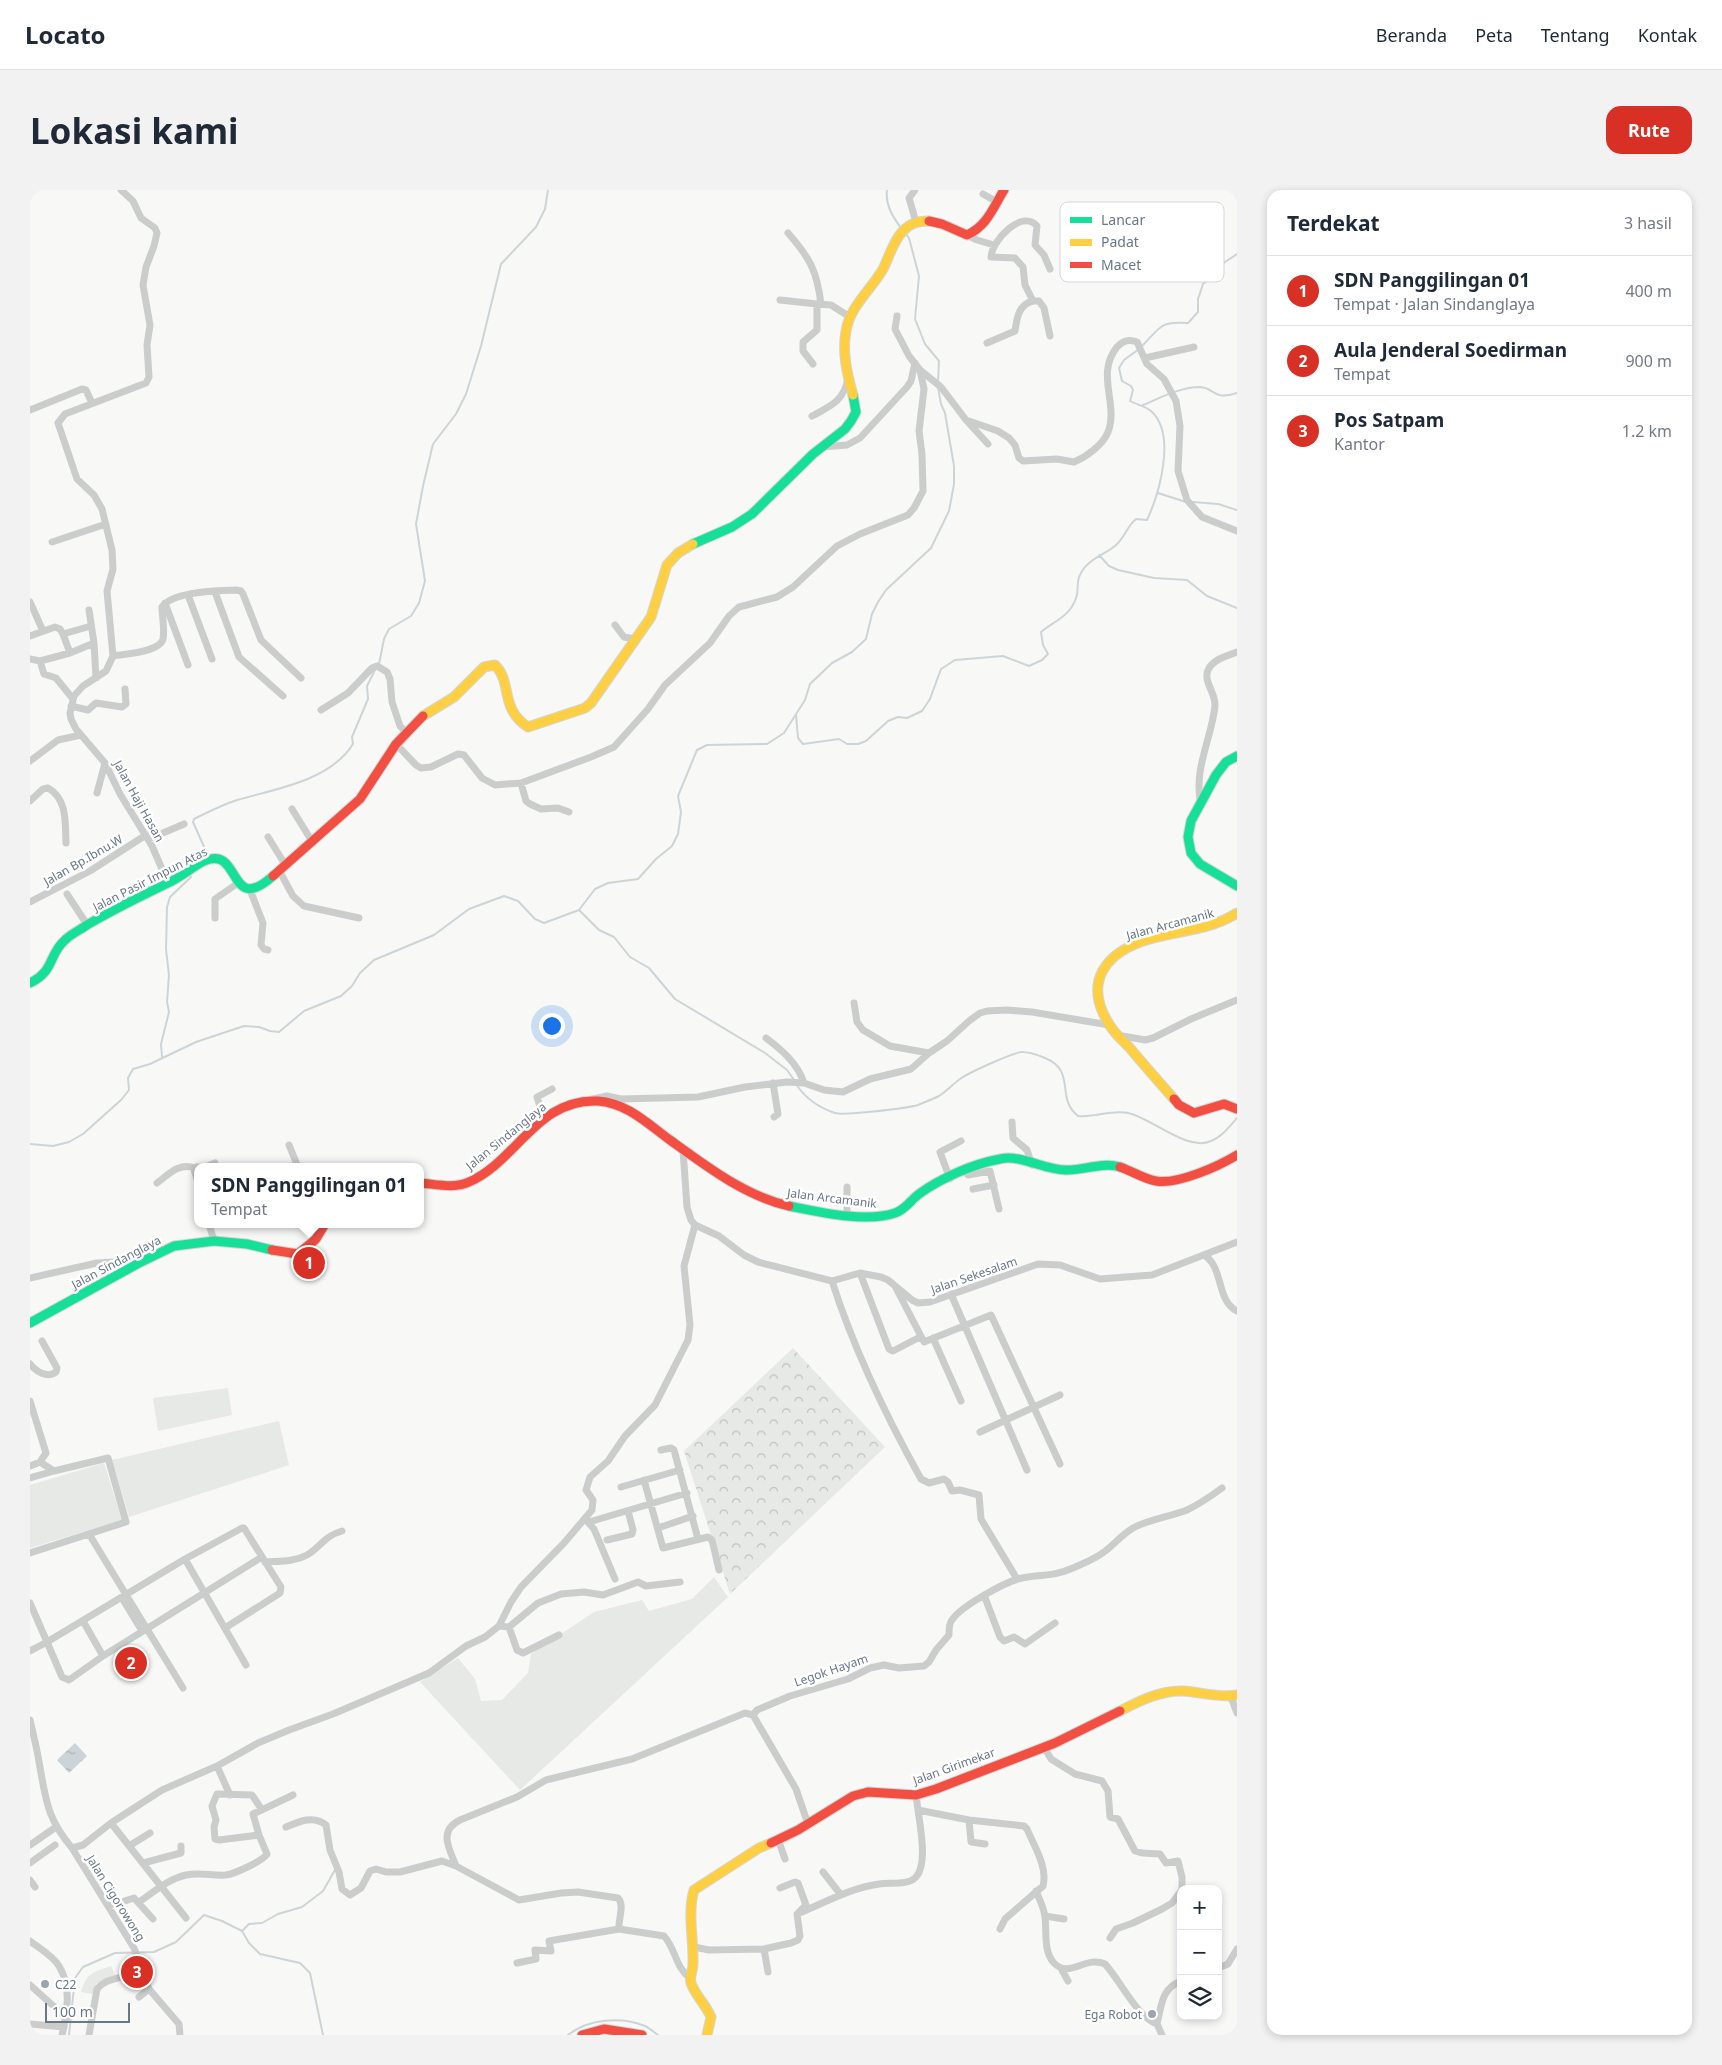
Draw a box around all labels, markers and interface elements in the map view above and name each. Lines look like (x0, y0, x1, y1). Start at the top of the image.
text: Locato (25, 18, 106, 51)
text: Beranda (1376, 23, 1447, 47)
text: Peta (1475, 23, 1513, 47)
text: Tentang (1541, 23, 1610, 47)
text: Kontak (1638, 23, 1697, 47)
button: Rute (1606, 106, 1692, 154)
text: Lokasi kami (30, 107, 239, 154)
legend (1060, 202, 1224, 282)
text: Terdekat (1287, 209, 1380, 237)
text: Lancar (1101, 210, 1145, 229)
text: 3 hasil (1624, 212, 1672, 234)
text: Padat (1101, 232, 1139, 251)
text: Macet (1101, 255, 1141, 274)
text: SDN Panggilingan 01 (1334, 267, 1530, 293)
text: 1 (1298, 280, 1308, 302)
text: 400 m (1625, 280, 1672, 302)
text: Tempat · Jalan Sindanglaya (1334, 293, 1535, 315)
text: Aula Jenderal Soedirman (1334, 337, 1567, 363)
text: 2 (1298, 350, 1308, 372)
text: 900 m (1625, 350, 1672, 372)
text: Tempat (1334, 363, 1390, 385)
text: Pos Satpam (1334, 407, 1444, 433)
text: 3 (1298, 420, 1308, 442)
text: 1.2 km (1622, 420, 1672, 442)
text: Kantor (1334, 433, 1385, 455)
street label: Jalan Haji Hasan (109, 756, 168, 845)
street label: Jalan Bp.Ibnu.W (39, 830, 126, 890)
street label: Jalan Pasir Impun Atas (89, 843, 210, 916)
street label: Jalan Arcamanik (1123, 904, 1216, 944)
your location (539, 1013, 565, 1039)
street label: Jalan Sindanglaya (461, 1098, 550, 1174)
popup (194, 1163, 424, 1228)
text: SDN Panggilingan 01 (211, 1172, 407, 1198)
street label: Jalan Arcamanik (785, 1184, 878, 1212)
text: Tempat (211, 1198, 267, 1220)
street label: Jalan Sindanglaya (67, 1231, 164, 1293)
pin: 1 (293, 1244, 325, 1282)
street label: Jalan Sekesalam (928, 1252, 1020, 1298)
pin: 2 (115, 1644, 147, 1682)
street label: Legok Hayam (792, 1649, 870, 1691)
street label: Jalan Girimekar (910, 1743, 998, 1789)
street label: Jalan Cigorowong (82, 1851, 149, 1944)
map controls (1177, 1885, 1222, 2020)
button: + (1177, 1885, 1222, 1930)
button: − (1177, 1930, 1222, 1975)
pin: 3 (121, 1953, 153, 1991)
button: layers (1177, 1975, 1222, 2020)
place label: C22 (55, 1976, 76, 1993)
marker: C22 (39, 1978, 51, 1990)
scale bar (45, 2000, 130, 2023)
text: 100 m (52, 2002, 93, 2021)
place label: Ega Robot (1084, 2006, 1143, 2023)
marker: Ega Robot (1146, 2008, 1158, 2020)

